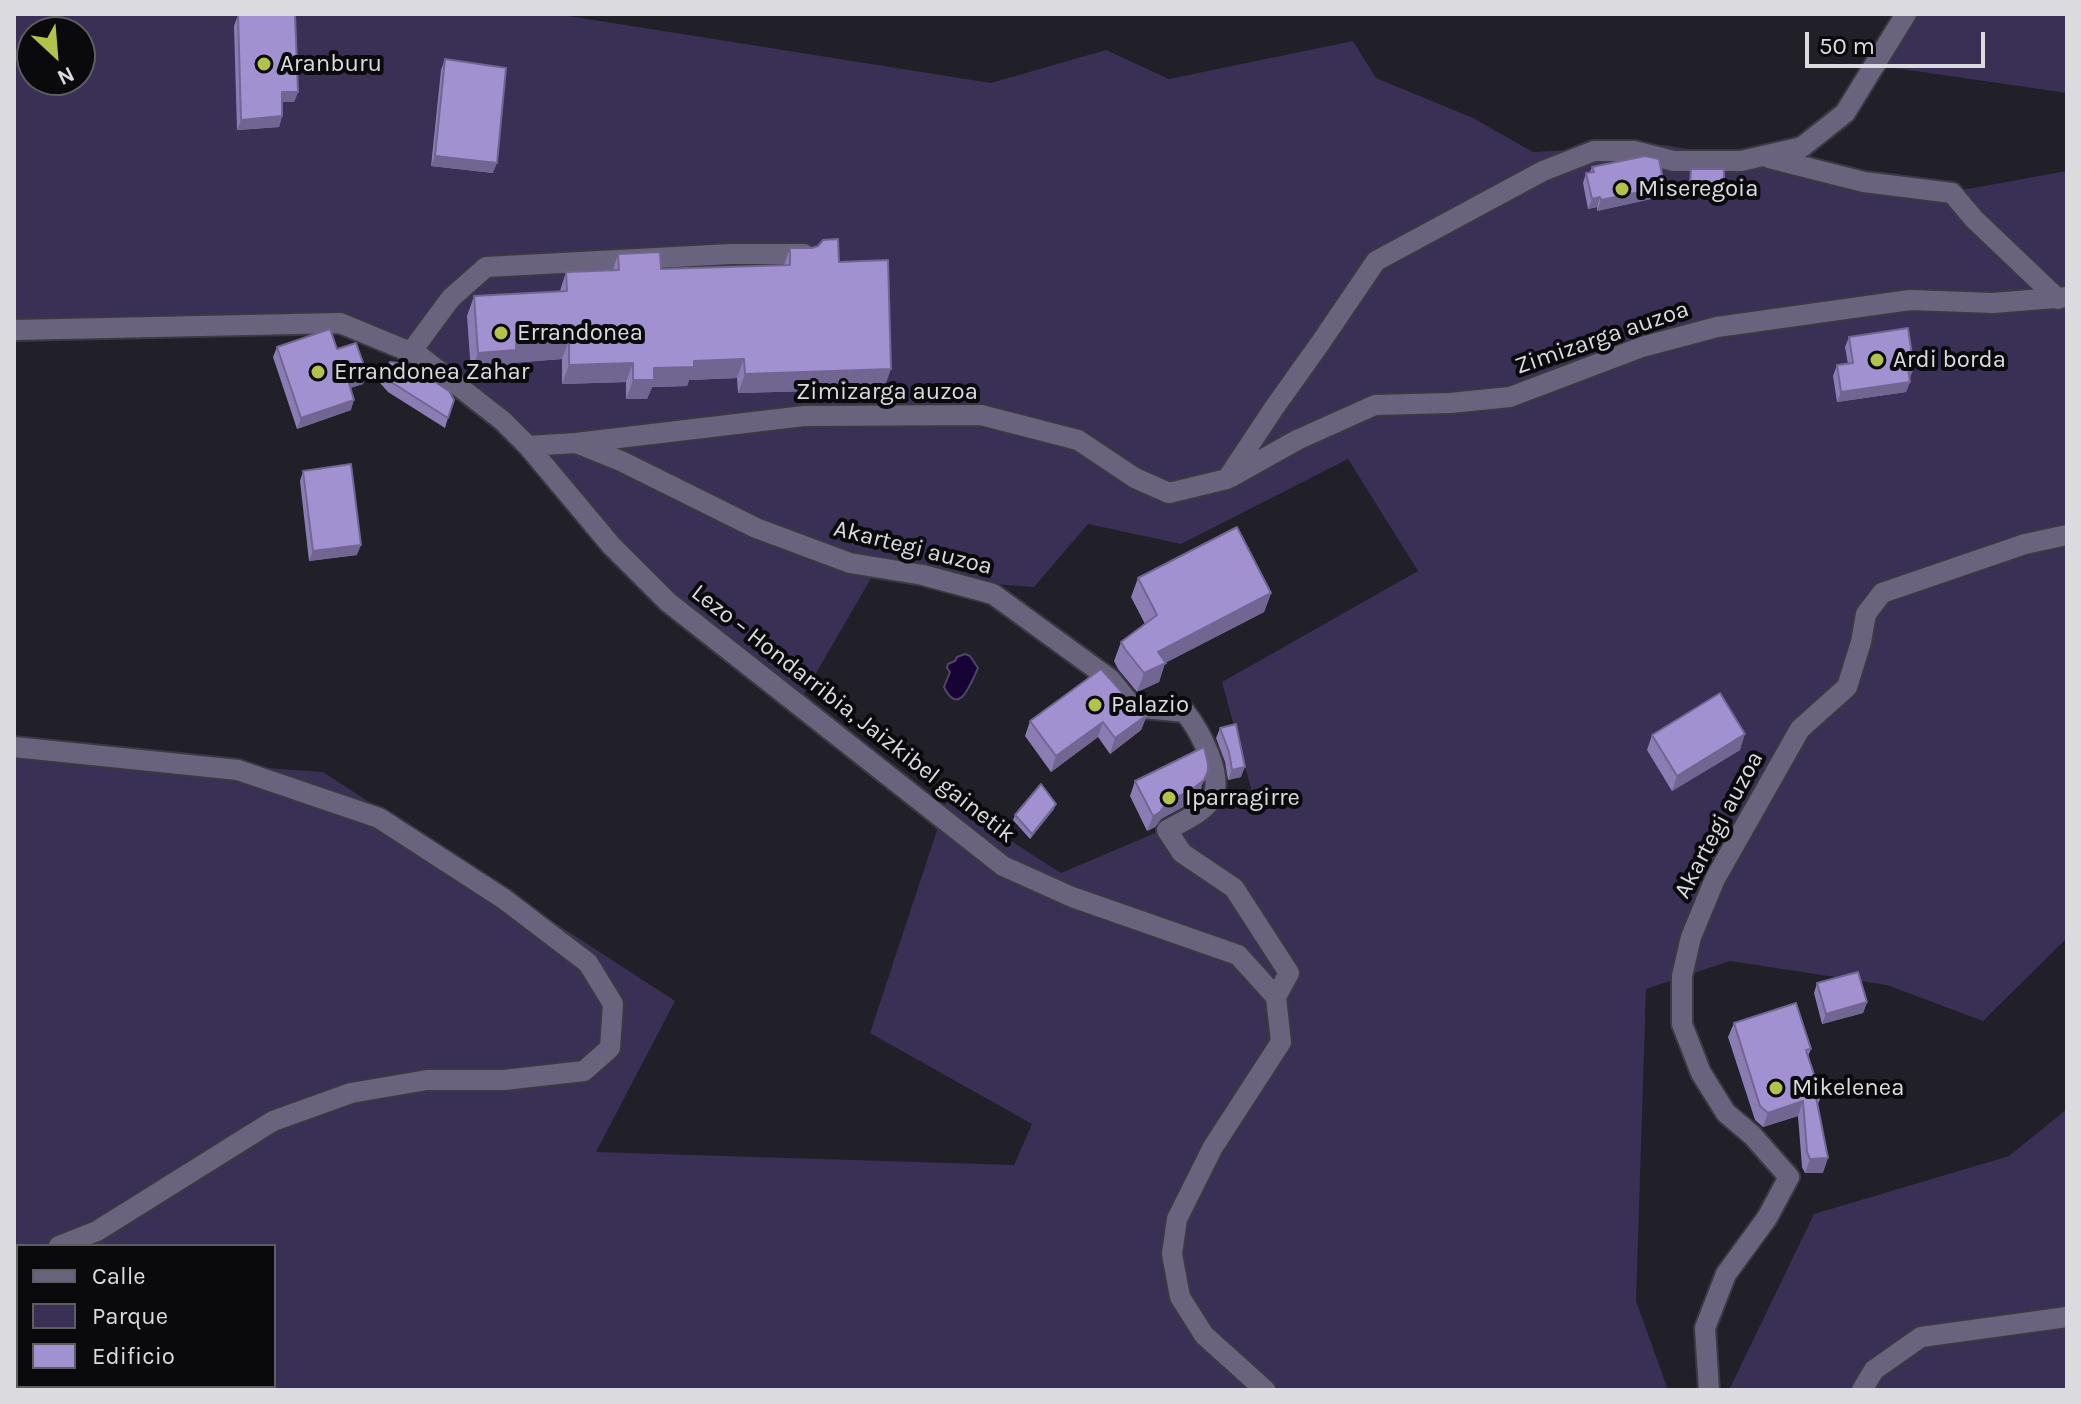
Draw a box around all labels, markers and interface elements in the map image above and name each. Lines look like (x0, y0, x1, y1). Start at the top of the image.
north arrow (16, 16, 96, 96)
scale bar (1809, 16, 1989, 66)
text: 50 m (1819, 32, 1875, 60)
place label: Aranburu (280, 50, 382, 78)
marker: Aranburu (255, 55, 273, 73)
text: N (53, 61, 78, 91)
place label: Miseregoia (1638, 175, 1758, 203)
marker: Miseregoia (1613, 180, 1631, 198)
street label: Zimizarga auzoa (1511, 295, 1693, 381)
place label: Errandonea (517, 319, 643, 347)
marker: Errandonea (492, 324, 510, 342)
place label: Ardi borda (1893, 346, 2006, 374)
marker: Ardi borda (1868, 351, 1886, 369)
place label: Errandonea Zahar (334, 358, 529, 386)
marker: Errandonea Zahar (309, 363, 327, 381)
street label: Zimizarga auzoa (796, 378, 978, 406)
street label: Akartegi auzoa (831, 514, 995, 582)
street label: Lezo – Hondarribia, Jaizkibel gainetik (685, 579, 1021, 849)
place label: Palazio (1111, 691, 1189, 719)
marker: Palazio (1086, 696, 1104, 714)
street label: Akartegi auzoa (1668, 747, 1770, 903)
place label: Iparragirre (1185, 784, 1300, 812)
marker: Iparragirre (1160, 789, 1178, 807)
place label: Mikelenea (1792, 1074, 1904, 1102)
marker: Mikelenea (1767, 1079, 1785, 1097)
legend (16, 1244, 276, 1388)
text: Calle (92, 1262, 146, 1290)
text: Parque (92, 1302, 168, 1330)
text: Edificio (92, 1342, 175, 1370)

